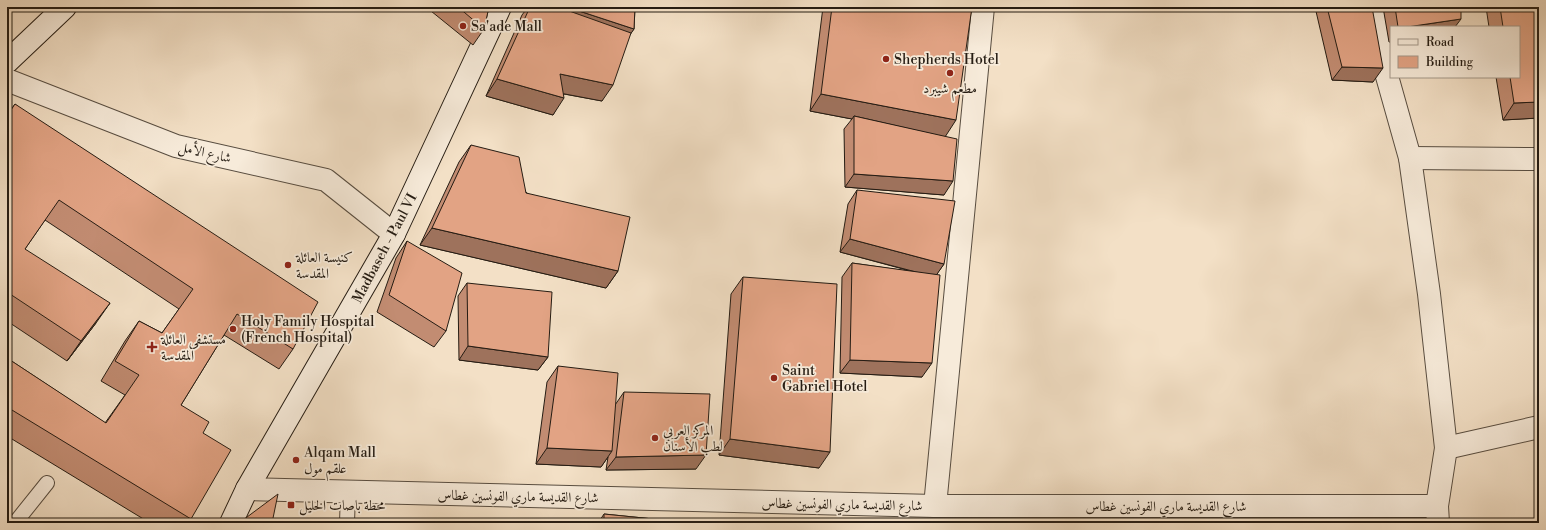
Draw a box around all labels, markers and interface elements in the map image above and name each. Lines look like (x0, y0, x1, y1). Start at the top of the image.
place label: Sa'ade Mall (471, 18, 542, 36)
marker: Sa'ade Mall (458, 21, 468, 31)
legend (1390, 26, 1520, 78)
text: Road (1426, 35, 1454, 50)
place label: Shepherds Hotel (894, 51, 999, 69)
marker: Shepherds Hotel (881, 54, 891, 64)
text: Building (1425, 55, 1474, 70)
marker: مطعم شيبرد (945, 68, 955, 78)
place label: مطعم شيبرد (923, 80, 977, 102)
street label: شارع الأمل (176, 136, 233, 170)
street label: Madbaseh - Paul VI (348, 190, 422, 306)
place label: كنيسة العائلة المقدسة (295, 249, 353, 283)
marker: كنيسة العائلة المقدسة (283, 260, 293, 270)
place label: Holy Family Hospital (French Hospital) (241, 313, 374, 347)
marker: Holy Family Hospital (French Hospital) (228, 324, 238, 334)
place label: مستشفى العائلة المقدسة (160, 331, 226, 365)
marker: مستشفى العائلة المقدسة (146, 341, 158, 353)
place label: Saint Gabriel Hotel (782, 362, 867, 396)
marker: Saint Gabriel Hotel (769, 373, 779, 383)
place label: المركز العربي لطب الأسنان (663, 422, 723, 456)
marker: المركز العربي لطب الأسنان (650, 433, 660, 443)
place label: Alqam Mall علقم مول (303, 444, 376, 482)
marker: Alqam Mall علقم مول (291, 455, 301, 465)
street label: شارع القديسة ماري الفونسين غطاس (437, 487, 599, 509)
street label: شارع القديسة ماري الفونسين غطاس (761, 495, 923, 517)
place label: محطة باصات الخليل (299, 497, 386, 516)
street label: شارع القديسة ماري الفونسين غطاس (1085, 498, 1247, 518)
marker: محطة باصات الخليل (286, 500, 296, 510)

